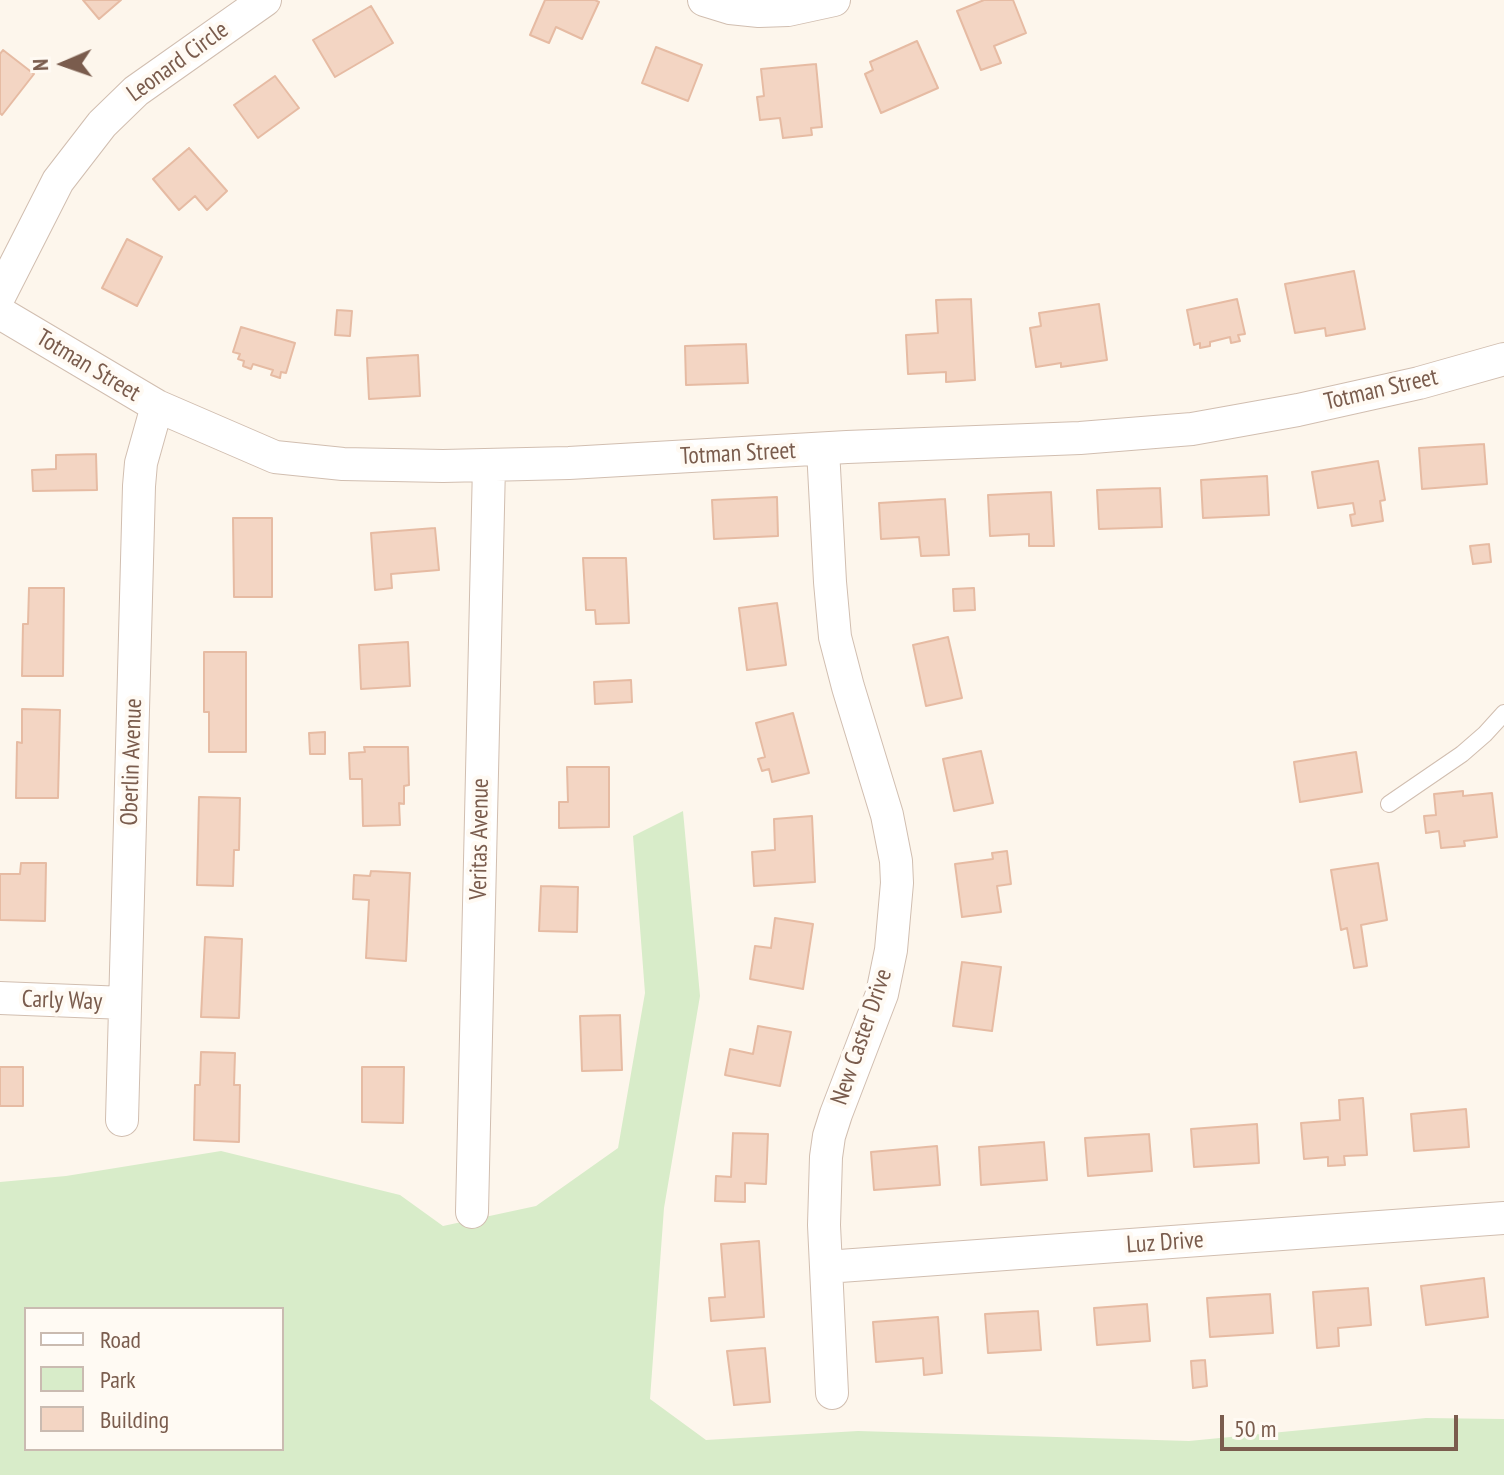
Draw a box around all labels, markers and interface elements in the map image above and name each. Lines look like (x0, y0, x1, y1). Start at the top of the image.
street label: Leonard Circle (122, 16, 234, 108)
north arrow (24, 24, 104, 104)
text: N (26, 58, 54, 71)
street label: Totman Street (31, 324, 145, 408)
street label: Totman Street (1321, 363, 1441, 417)
street label: Totman Street (679, 437, 797, 471)
street label: Oberlin Avenue (115, 698, 149, 826)
street label: Veritas Avenue (465, 778, 495, 900)
street label: New Caster Drive (825, 965, 899, 1109)
street label: Carly Way (21, 985, 103, 1017)
street label: Luz Drive (1125, 1226, 1205, 1260)
legend (24, 1307, 284, 1451)
text: Road (100, 1324, 141, 1355)
text: Park (100, 1364, 136, 1395)
scale bar (1224, 1399, 1462, 1449)
text: Building (100, 1404, 169, 1435)
text: 50 m (1234, 1413, 1276, 1444)

